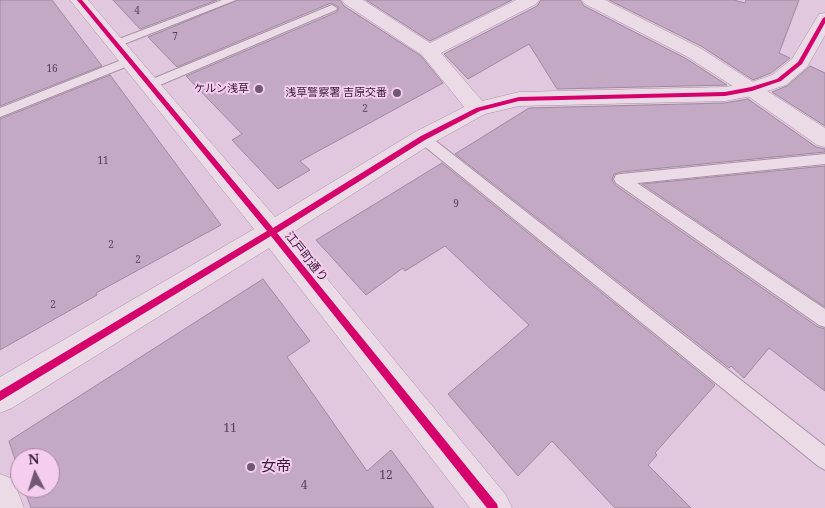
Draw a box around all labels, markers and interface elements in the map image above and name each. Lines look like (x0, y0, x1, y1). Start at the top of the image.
house number: 4 (134, 5, 140, 17)
house number: 7 (172, 31, 178, 43)
house number: 16 (46, 63, 58, 75)
place label: ケルン浅草 (194, 82, 249, 96)
marker: ケルン浅草 (253, 83, 265, 95)
place label: 浅草警察署 吉原交番 (285, 86, 387, 100)
marker: 浅草警察署 吉原交番 (391, 87, 403, 99)
house number: 2 (362, 103, 368, 115)
house number: 11 (97, 155, 109, 167)
house number: 9 (453, 198, 459, 210)
street label: 江戸町通り (282, 229, 330, 285)
house number: 2 (108, 239, 114, 251)
house number: 2 (135, 254, 141, 266)
house number: 2 (50, 299, 56, 311)
house number: 11 (223, 422, 237, 436)
north arrow (10, 448, 60, 498)
text: N (27, 449, 40, 469)
place label: 女帝 (261, 458, 291, 476)
marker: 女帝 (245, 461, 257, 473)
house number: 12 (379, 469, 393, 483)
house number: 4 (301, 479, 307, 493)

